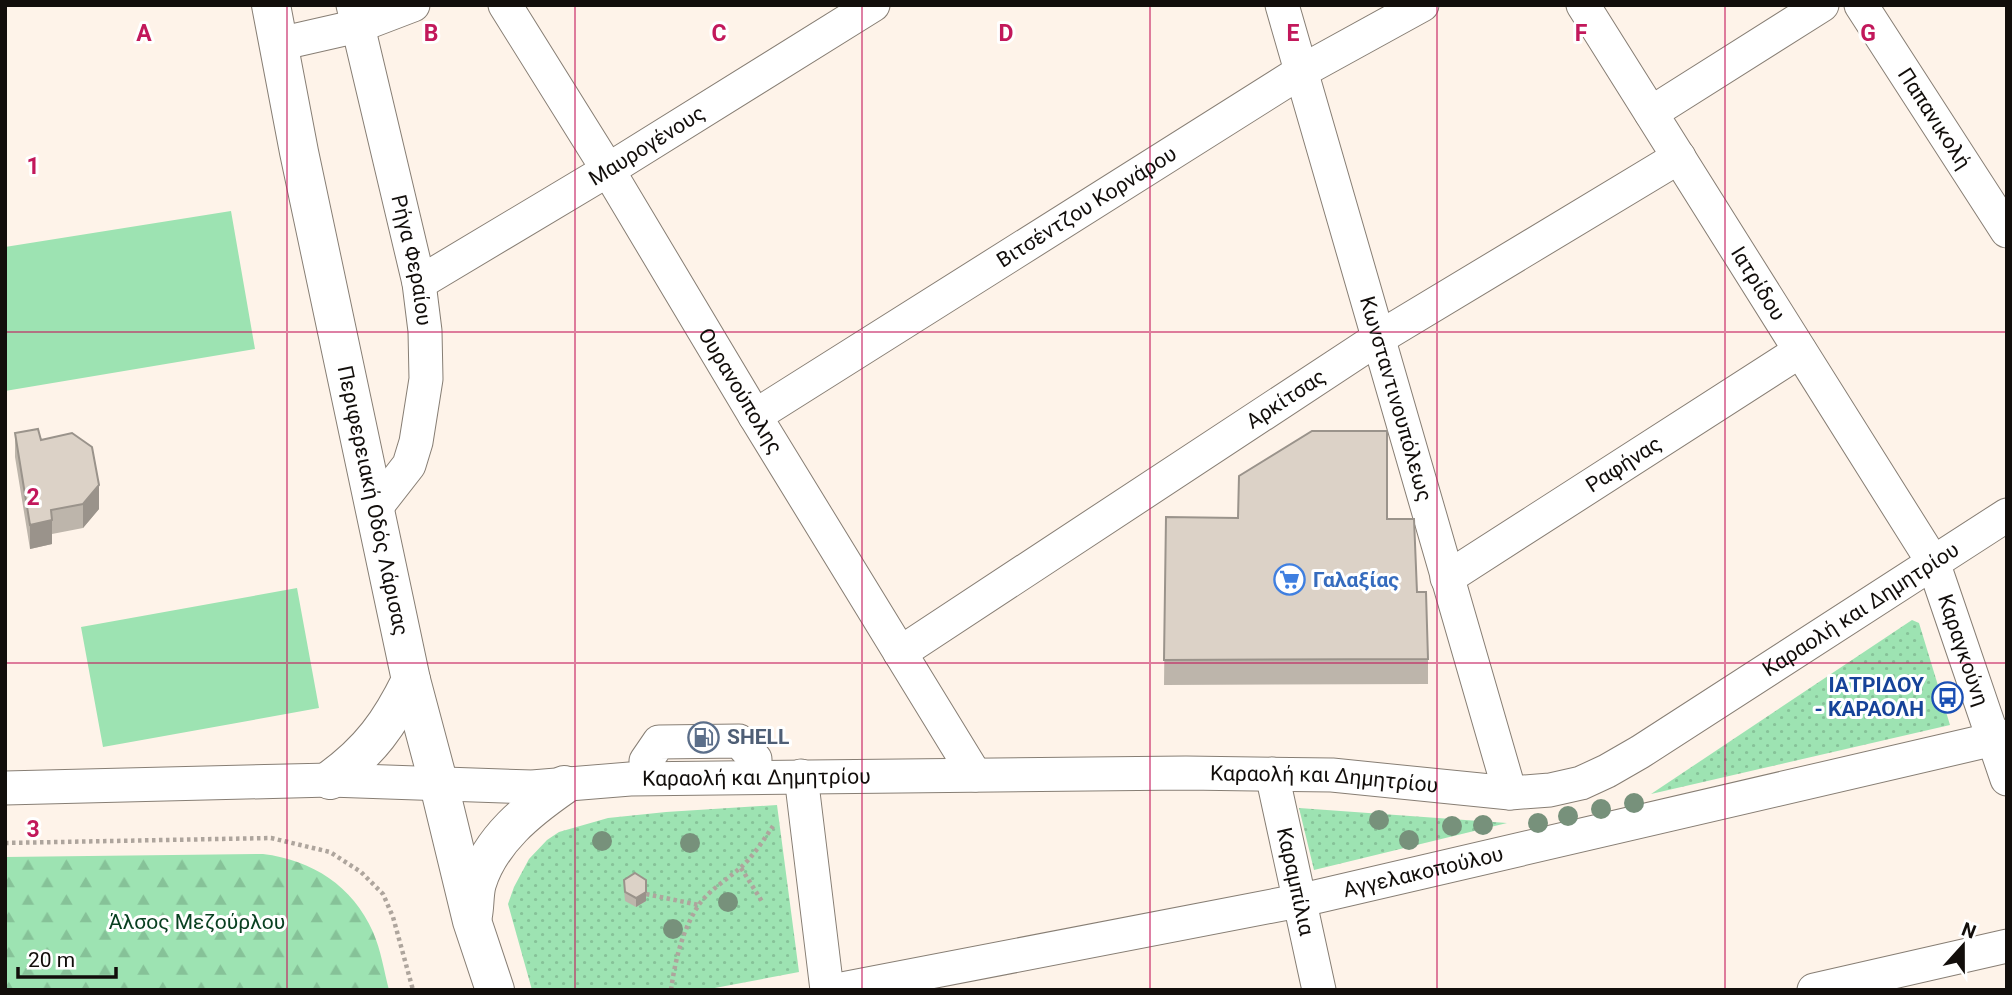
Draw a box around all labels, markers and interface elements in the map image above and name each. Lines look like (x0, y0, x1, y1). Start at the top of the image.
text: A (136, 20, 152, 47)
text: B (424, 20, 438, 47)
text: C (711, 20, 727, 47)
text: D (999, 20, 1013, 47)
text: E (1287, 20, 1300, 47)
text: F (1575, 20, 1588, 47)
text: G (1860, 20, 1876, 47)
street label: Παπανικολή (1893, 63, 1976, 173)
street label: Μαυρογένους (584, 101, 709, 191)
street label: Βιτσέντζου Κορνάρου (992, 141, 1181, 272)
text: 1 (26, 153, 40, 180)
street label: Ρήγα Φεραίου (386, 192, 436, 327)
street label: Ιατρίδου (1726, 242, 1790, 325)
street label: Κωνσταντινουπόλεως (1355, 294, 1437, 504)
street label: Ουρανούπολης (693, 324, 787, 458)
street label: Περιφερειακή Οδός Λάρισας (333, 363, 413, 638)
street label: Αρκίτσας (1242, 364, 1330, 434)
street label: Ραφήνας (1581, 431, 1666, 497)
text: 2 (26, 484, 40, 511)
street label: Καραολή και Δημητρίου (1758, 537, 1963, 681)
supermarket icon: Γαλαξίας (1273, 563, 1307, 597)
place label: Γαλαξίας (1313, 568, 1399, 592)
street label: Καραγκούνη (1933, 591, 1993, 709)
place label: ΙΑΤΡΙΔΟΥ - ΚΑΡΑΟΛΗ (1815, 673, 1924, 721)
bus stop icon: ΙΑΤΡΙΔΟΥ - ΚΑΡΑΟΛΗ (1930, 680, 1964, 714)
fuel station icon: SHELL (687, 720, 721, 754)
place label: SHELL (727, 725, 789, 749)
street label: Καραολή και Δημητρίου (1210, 761, 1439, 798)
street label: Καραολή και Δημητρίου (642, 764, 871, 791)
text: 3 (26, 816, 40, 843)
street label: Καραμπίλια (1272, 825, 1319, 938)
street label: Αγγελακοπούλου (1341, 842, 1506, 902)
park label: Άλσος Μεζούρλου (109, 910, 285, 934)
north arrow (1928, 911, 1998, 981)
text: N (1959, 917, 1979, 944)
scale bar (18, 936, 116, 980)
text: 20 m (28, 948, 75, 972)

